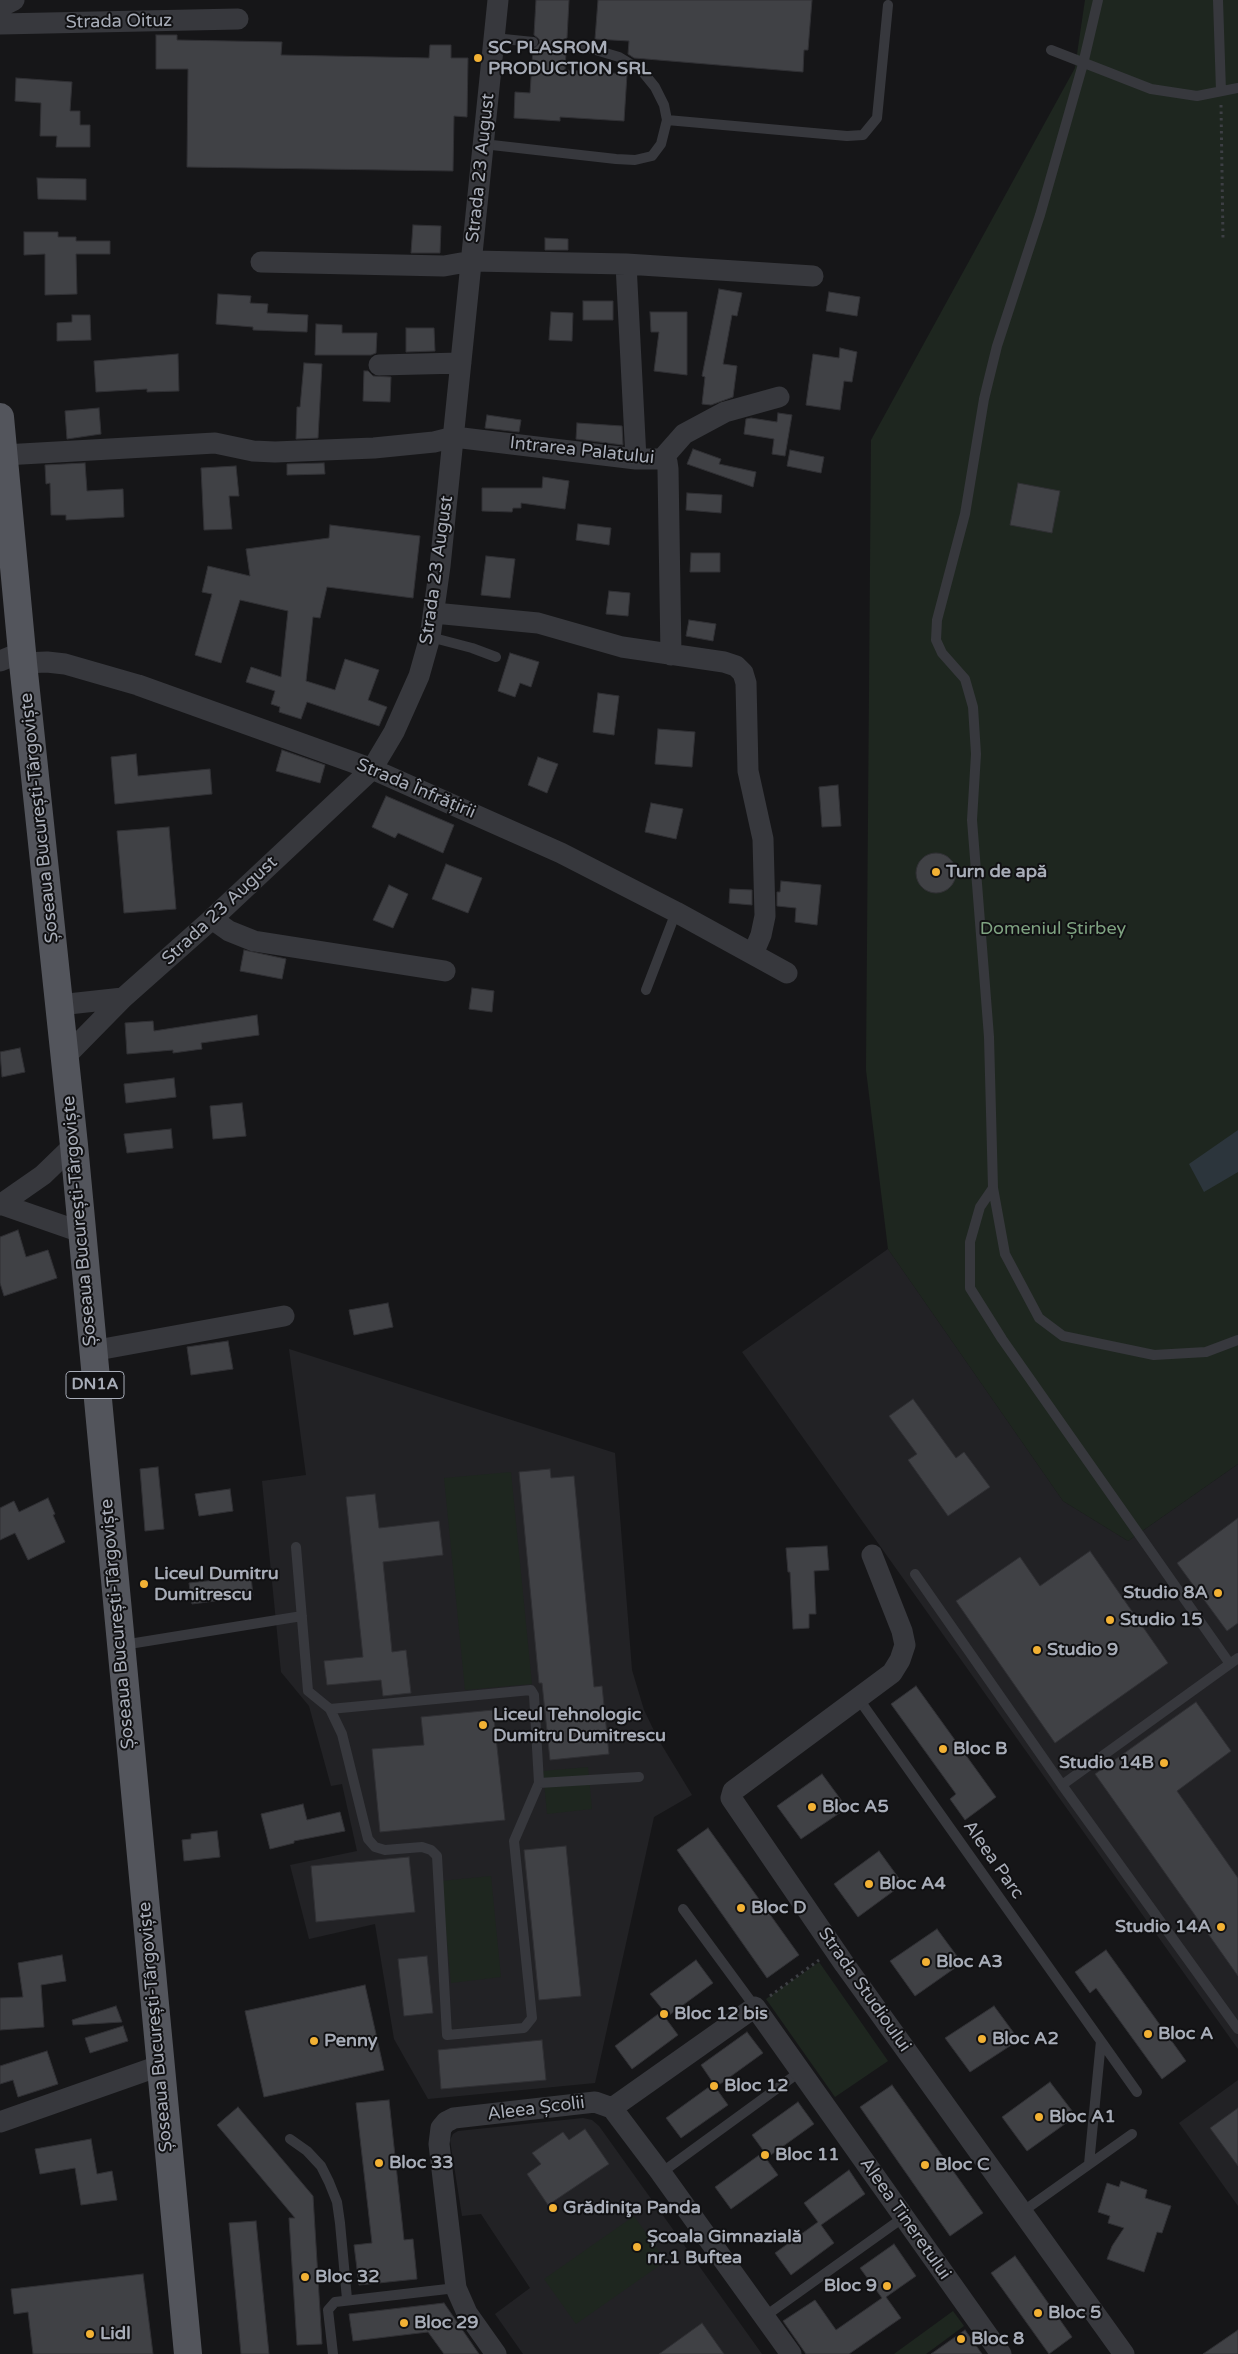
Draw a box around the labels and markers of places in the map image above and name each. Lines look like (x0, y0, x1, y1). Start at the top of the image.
place label: SC PLASROM PRODUCTION SRL (488, 37, 651, 80)
marker: SC PLASROM PRODUCTION SRL (472, 52, 484, 64)
place label: Turn de apă (946, 861, 1047, 883)
marker: Turn de apă (930, 866, 942, 878)
place label: Liceul Dumitru Dumitrescu (154, 1563, 279, 1606)
marker: Liceul Dumitru Dumitrescu (138, 1578, 150, 1590)
place label: Studio 8A (1123, 1582, 1208, 1604)
marker: Studio 8A (1212, 1587, 1224, 1599)
place label: Studio 15 (1120, 1609, 1203, 1631)
marker: Studio 15 (1104, 1614, 1116, 1626)
place label: Studio 9 (1047, 1639, 1118, 1661)
marker: Studio 9 (1031, 1644, 1043, 1656)
place label: Liceul Tehnologic Dumitru Dumitrescu (493, 1704, 666, 1746)
marker: Liceul Tehnologic Dumitru Dumitrescu (477, 1719, 489, 1731)
place label: Bloc B (953, 1738, 1008, 1760)
marker: Bloc B (937, 1743, 949, 1755)
place label: Studio 14B (1059, 1752, 1154, 1774)
marker: Studio 14B (1158, 1757, 1170, 1769)
place label: Bloc A5 (822, 1796, 889, 1818)
marker: Bloc A5 (806, 1801, 818, 1813)
place label: Bloc A4 (879, 1873, 946, 1895)
marker: Bloc A4 (863, 1878, 875, 1890)
place label: Bloc D (751, 1897, 807, 1919)
marker: Bloc D (735, 1902, 747, 1914)
place label: Studio 14A (1115, 1916, 1211, 1938)
marker: Studio 14A (1215, 1921, 1227, 1933)
place label: Bloc A3 (936, 1951, 1003, 1973)
marker: Bloc A3 (920, 1956, 932, 1968)
place label: Bloc 12 bis (674, 2003, 768, 2025)
marker: Bloc 12 bis (658, 2008, 670, 2020)
place label: Bloc A (1158, 2023, 1213, 2045)
place label: Bloc A2 (992, 2028, 1059, 2050)
marker: Bloc A (1142, 2028, 1154, 2040)
place label: Penny (324, 2030, 377, 2052)
marker: Bloc A2 (976, 2033, 988, 2045)
marker: Penny (308, 2035, 320, 2047)
place label: Bloc 12 (724, 2075, 789, 2097)
marker: Bloc 12 (708, 2080, 720, 2092)
place label: Bloc A1 (1049, 2106, 1116, 2128)
marker: Bloc A1 (1033, 2111, 1045, 2123)
place label: Bloc 11 (775, 2144, 840, 2166)
marker: Bloc 11 (759, 2149, 771, 2161)
place label: Bloc 33 (389, 2152, 454, 2174)
place label: Bloc C (935, 2154, 990, 2176)
marker: Bloc 33 (373, 2157, 385, 2169)
marker: Bloc C (919, 2159, 931, 2171)
place label: Grădiniţa Panda (563, 2197, 701, 2219)
marker: Grădiniţa Panda (547, 2202, 559, 2214)
place label: Școala Gimnazială nr.1 Buftea (647, 2226, 802, 2268)
marker: Școala Gimnazială nr.1 Buftea (631, 2241, 643, 2253)
place label: Bloc 32 (315, 2266, 380, 2288)
marker: Bloc 32 (299, 2271, 311, 2283)
place label: Bloc 9 (824, 2275, 877, 2297)
marker: Bloc 9 (881, 2280, 893, 2292)
place label: Bloc 5 (1048, 2302, 1101, 2324)
marker: Bloc 5 (1032, 2307, 1044, 2319)
place label: Bloc 29 (414, 2312, 479, 2334)
marker: Bloc 29 (398, 2317, 410, 2329)
place label: Lidl (100, 2323, 131, 2345)
marker: Lidl (84, 2328, 96, 2340)
place label: Bloc 8 (971, 2328, 1024, 2350)
marker: Bloc 8 (955, 2333, 967, 2345)

